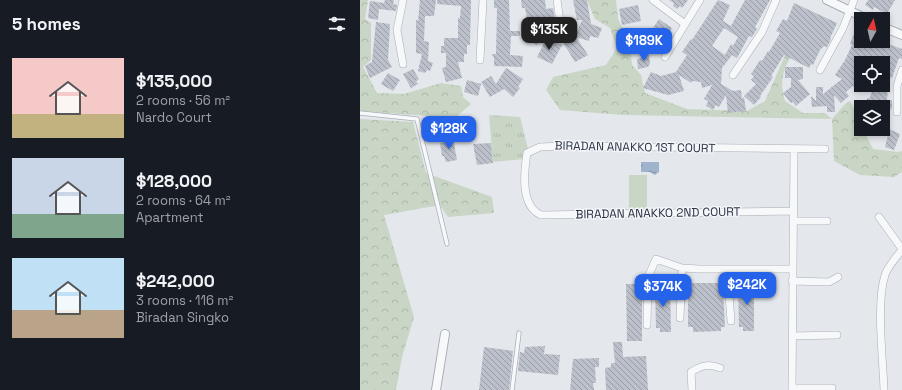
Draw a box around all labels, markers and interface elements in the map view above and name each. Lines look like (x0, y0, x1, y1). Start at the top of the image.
north arrow (854, 12, 890, 48)
map controls (854, 12, 890, 136)
text: 5 homes (12, 13, 81, 35)
icon: filters (326, 13, 348, 35)
pin: $135K (521, 17, 577, 51)
text: $135K (530, 21, 568, 38)
pin: $189K (616, 28, 672, 62)
text: $189K (625, 32, 663, 49)
button: locate (854, 56, 890, 92)
text: $135,000 (136, 70, 212, 92)
icon: home (44, 74, 92, 122)
text: 2 rooms · 56 m² (136, 92, 230, 109)
button: layers (854, 100, 890, 136)
text: Nardo Court (136, 109, 212, 126)
pin: $128K (421, 116, 477, 150)
text: $128K (430, 120, 468, 137)
street label: BIRADAN ANAKKO 1ST COURT (554, 138, 716, 156)
text: $128,000 (136, 170, 212, 192)
icon: home (44, 174, 92, 222)
text: 2 rooms · 64 m² (136, 192, 230, 209)
street label: BIRADAN ANAKKO 2ND COURT (575, 204, 741, 222)
text: Apartment (136, 209, 204, 226)
text: $242,000 (136, 270, 215, 292)
pin: $242K (719, 272, 775, 306)
icon: home (44, 274, 92, 322)
pin: $374K (635, 274, 691, 308)
text: $242K (727, 276, 767, 293)
text: $374K (644, 278, 682, 295)
text: 3 rooms · 116 m² (136, 292, 233, 309)
text: Biradan Singko (136, 309, 229, 326)

